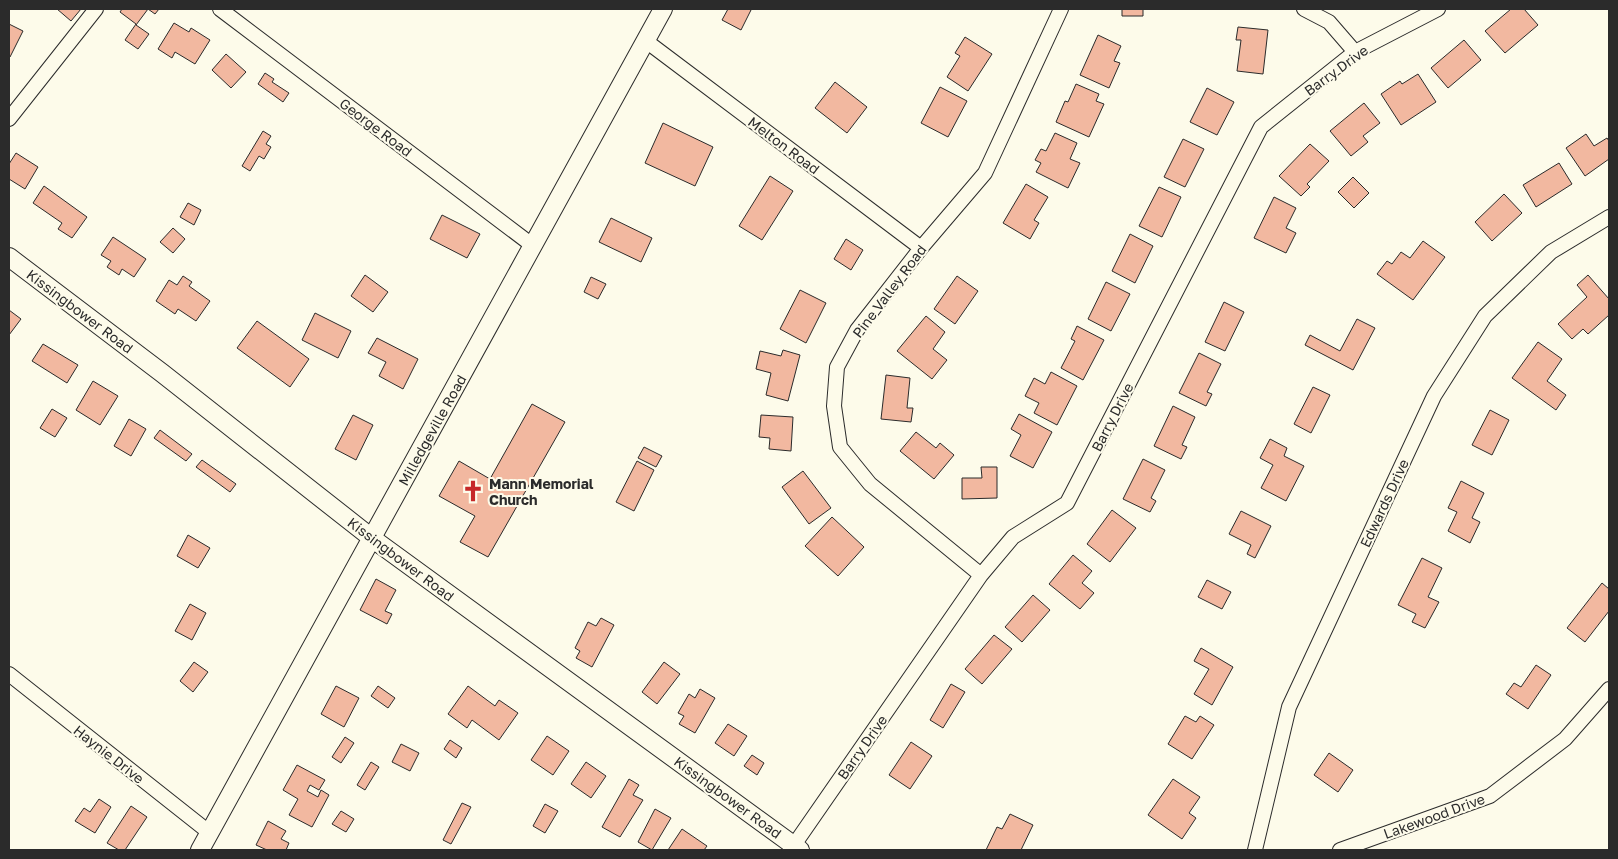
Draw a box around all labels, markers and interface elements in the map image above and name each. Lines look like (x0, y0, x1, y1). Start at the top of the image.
street label: Barry Drive (1301, 41, 1371, 99)
street label: George Road (336, 94, 416, 160)
street label: Melton Road (745, 113, 823, 177)
street label: Pine Valley Road (849, 241, 929, 341)
street label: Kissingbower Road (23, 265, 137, 357)
street label: Milledgeville Road (394, 372, 470, 488)
street label: Barry Drive (1087, 380, 1137, 454)
street label: Edwards Drive (1356, 456, 1412, 550)
place label: Mann Memorial Church (489, 475, 594, 508)
church icon: Mann Memorial Church (460, 478, 486, 504)
street label: Kissingbower Road (344, 513, 458, 605)
street label: Barry Drive (834, 712, 890, 782)
street label: Haynie Drive (70, 721, 148, 787)
street label: Kissingbower Road (671, 752, 785, 842)
street label: Lakewood Drive (1381, 790, 1487, 842)

